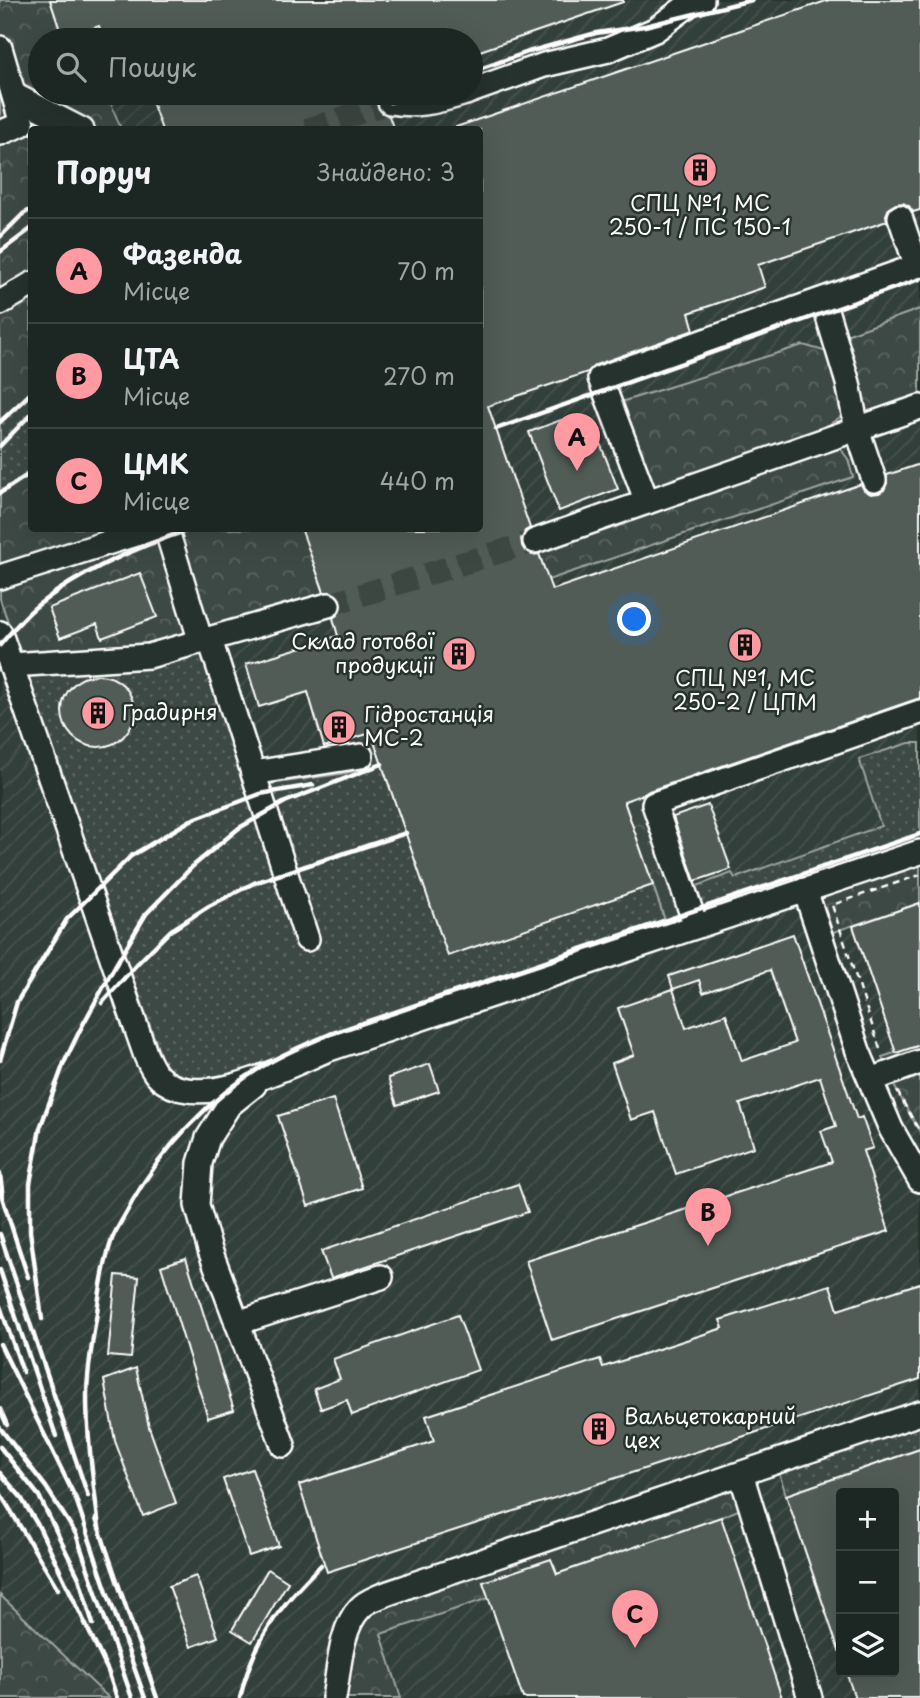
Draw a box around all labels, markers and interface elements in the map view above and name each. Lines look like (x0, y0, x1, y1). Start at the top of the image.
search box (28, 28, 483, 105)
text: Пошук (108, 47, 196, 86)
icon: search (52, 48, 90, 86)
text: Поруч (56, 149, 151, 194)
building icon: СПЦ №1, МС 250-1 / ПС 150-1 (681, 151, 719, 189)
text: Знайдено: 3 (317, 154, 455, 189)
place label: СПЦ №1, МС 250-1 / ПС 150-1 (609, 186, 791, 242)
text: Фазенда (123, 234, 242, 273)
text: A (70, 253, 88, 288)
text: 70 m (397, 253, 455, 288)
text: Місце (123, 273, 190, 308)
text: ЦТА (123, 339, 180, 378)
text: B (71, 358, 87, 393)
text: 270 m (383, 358, 455, 393)
text: Місце (123, 378, 190, 413)
pin: A (554, 413, 600, 471)
text: ЦМК (123, 444, 189, 483)
text: C (70, 463, 88, 498)
text: 440 m (380, 463, 455, 498)
text: Місце (123, 483, 190, 518)
your location (617, 602, 651, 636)
place label: Склад готової продукції (291, 624, 435, 680)
building icon: СПЦ №1, МС 250-2 / ЦПМ (726, 626, 764, 664)
building icon: Склад готової продукції (440, 635, 478, 673)
place label: СПЦ №1, МС 250-2 / ЦПМ (673, 661, 817, 717)
building icon: Градирня (79, 694, 117, 732)
place label: Градирня (122, 695, 218, 727)
place label: Гідростанція МС-2 (364, 697, 494, 753)
building icon: Гідростанція МС-2 (320, 708, 358, 746)
pin: B (685, 1188, 731, 1246)
place label: Вальцетокарний цех (624, 1399, 796, 1455)
building icon: Вальцетокарний цех (580, 1410, 618, 1448)
map controls (836, 1488, 899, 1677)
button: + (836, 1488, 899, 1551)
button: − (836, 1551, 899, 1614)
pin: C (612, 1590, 658, 1648)
button: layers (836, 1614, 899, 1677)

